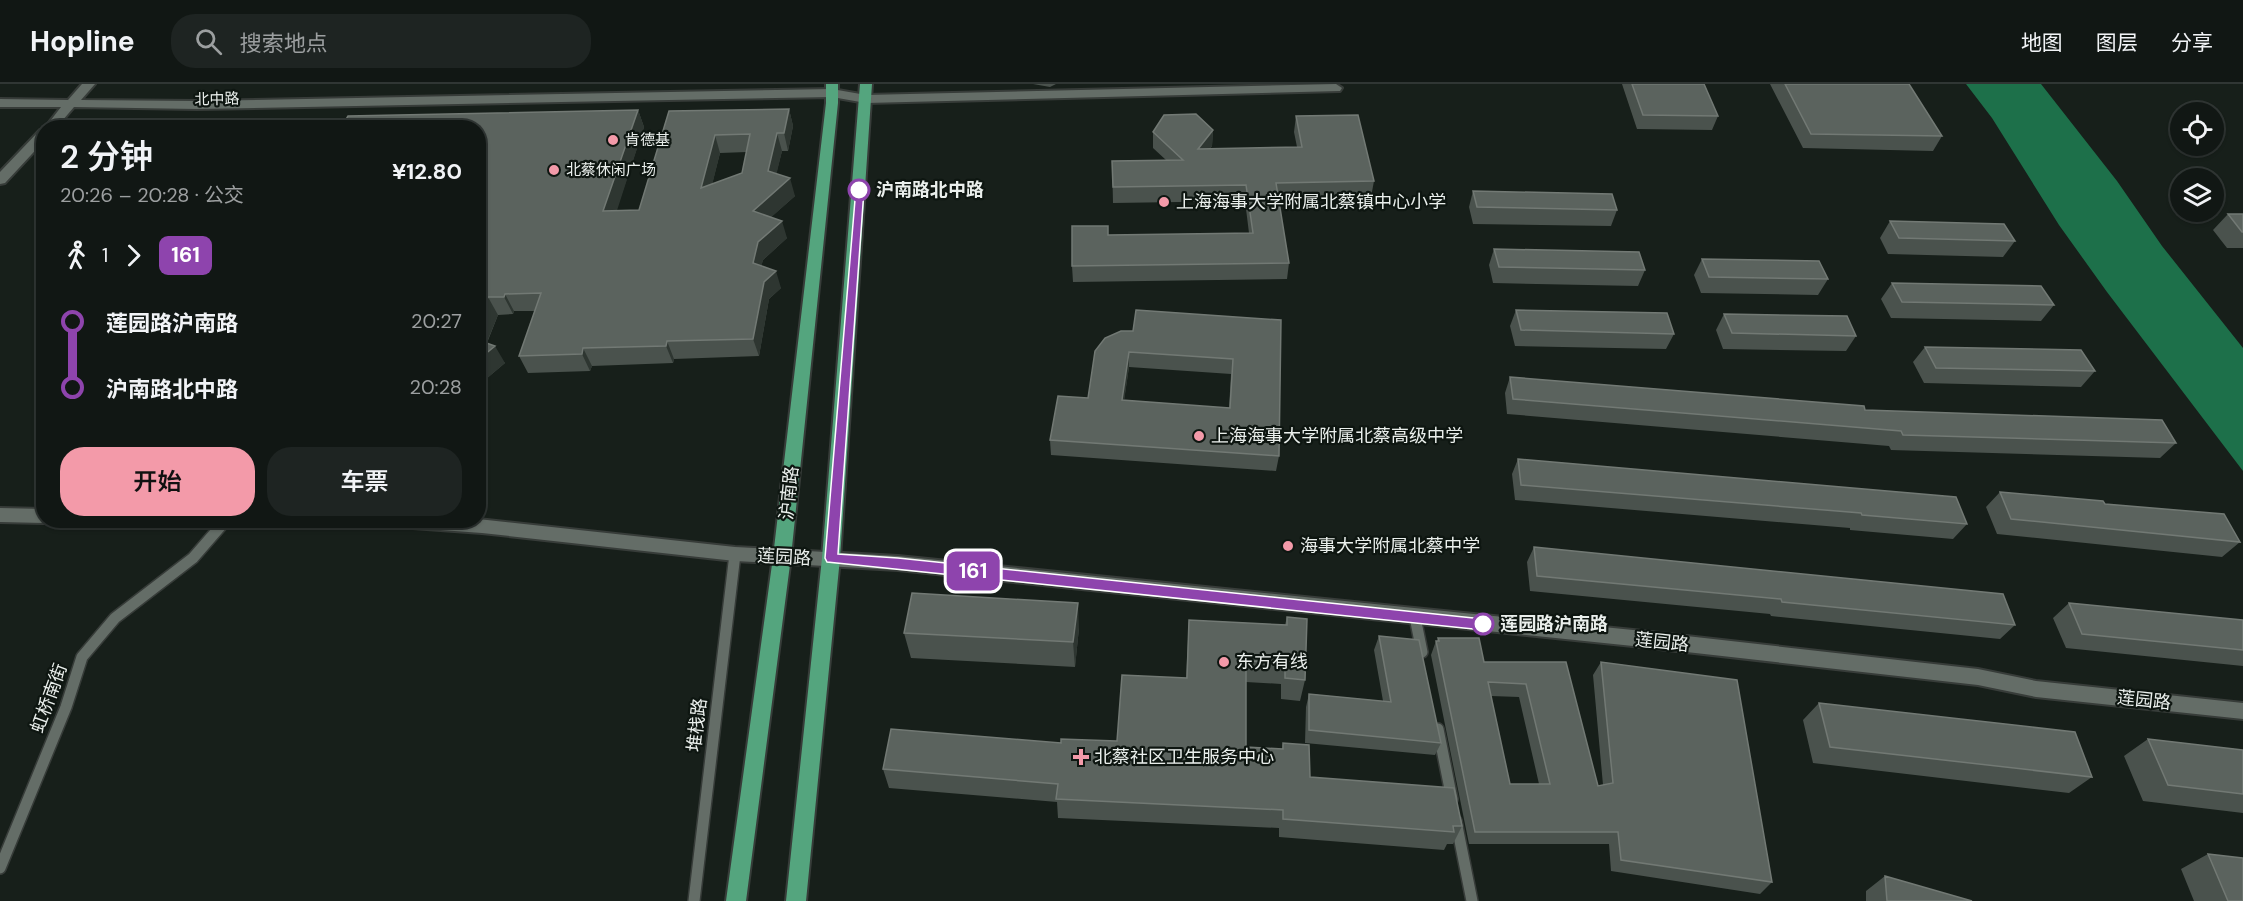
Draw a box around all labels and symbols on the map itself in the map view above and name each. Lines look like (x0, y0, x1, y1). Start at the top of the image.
street label: 北中路 (194, 89, 240, 109)
place label: 肯德基 (625, 130, 670, 150)
marker: 肯德基 (606, 133, 620, 147)
place label: 北蔡休闲广场 (566, 160, 656, 180)
marker: 北蔡休闲广场 (547, 163, 561, 177)
place label: 沪南路北中路 (876, 178, 984, 202)
marker: 沪南路北中路 (848, 179, 870, 201)
place label: 上海海事大学附属北蔡镇中心小学 (1176, 190, 1446, 214)
marker: 上海海事大学附属北蔡镇中心小学 (1157, 195, 1171, 209)
place label: 上海海事大学附属北蔡高级中学 (1211, 424, 1463, 448)
marker: 上海海事大学附属北蔡高级中学 (1192, 429, 1206, 443)
street label: 沪南路 (774, 465, 804, 521)
place label: 海事大学附属北蔡中学 (1300, 534, 1480, 558)
marker: 海事大学附属北蔡中学 (1281, 539, 1295, 553)
street label: 莲园路 (756, 544, 812, 570)
line badge: 161 (938, 552, 1008, 590)
place label: 莲园路沪南路 (1500, 612, 1608, 636)
marker: 莲园路沪南路 (1472, 613, 1494, 635)
street label: 莲园路 (1634, 627, 1690, 657)
place label: 东方有线 (1236, 650, 1308, 674)
marker: 东方有线 (1217, 655, 1231, 669)
street label: 虹桥南街 (25, 660, 73, 736)
street label: 莲园路 (2116, 685, 2172, 715)
street label: 堆栈路 (682, 697, 712, 753)
place label: 北蔡社区卫生服务中心 (1094, 745, 1274, 769)
marker: 北蔡社区卫生服务中心 (1072, 748, 1090, 766)

